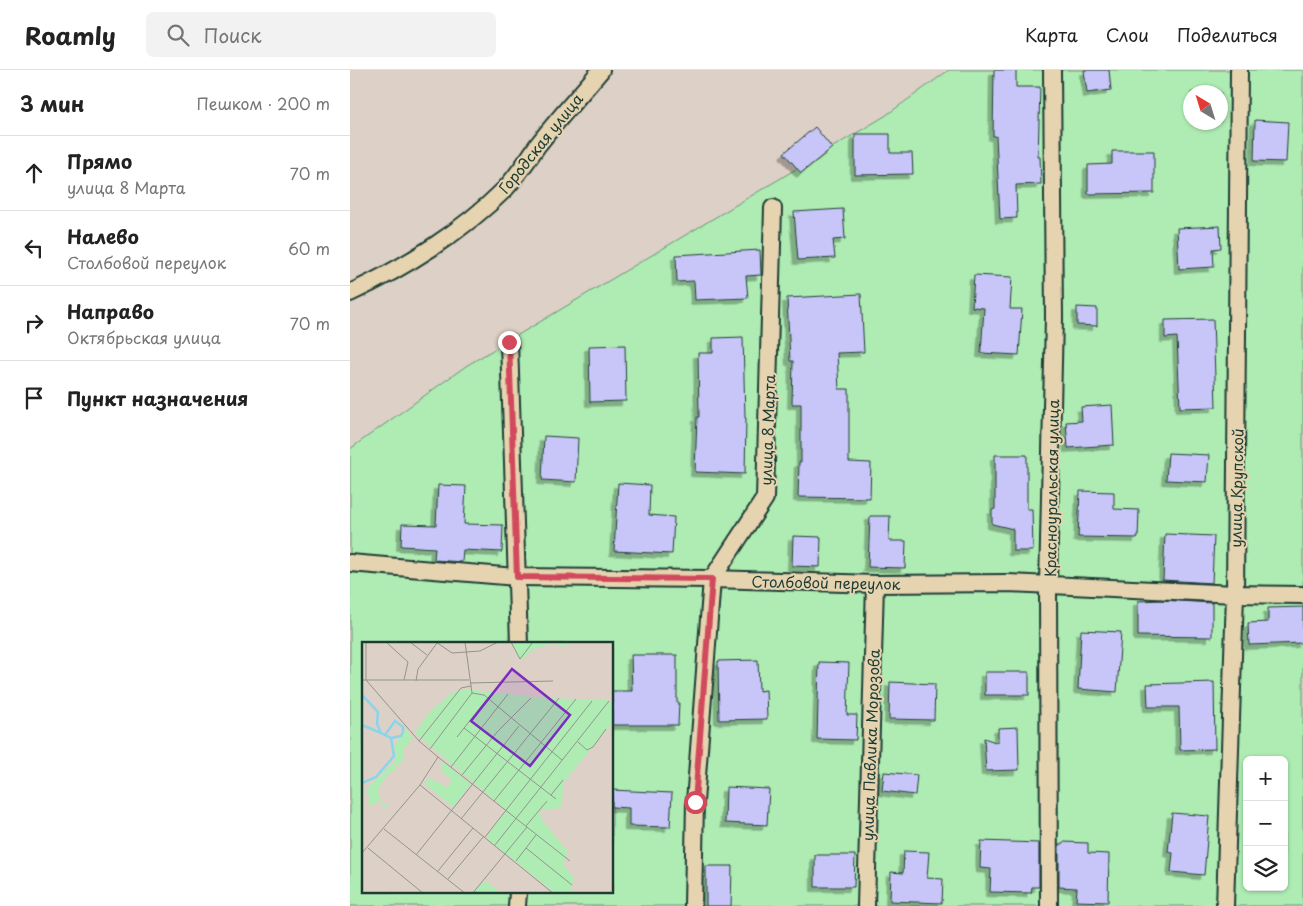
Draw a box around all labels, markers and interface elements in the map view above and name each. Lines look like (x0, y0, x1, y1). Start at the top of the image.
search box (146, 12, 496, 57)
text: Roamly (25, 17, 116, 53)
icon: search (164, 21, 192, 49)
text: Поиск (204, 21, 261, 49)
text: Карта (1025, 21, 1078, 48)
text: Слои (1106, 21, 1149, 48)
text: Поделиться (1177, 21, 1278, 48)
north arrow (1183, 85, 1228, 130)
text: 3 мин (20, 87, 84, 119)
street label: Городская улица (492, 87, 588, 198)
text: Пешком · 200 m (196, 91, 330, 115)
text: Прямо (67, 147, 132, 175)
icon: ahead (20, 159, 48, 187)
text: 70 m (290, 161, 330, 185)
text: улица 8 Марта (67, 175, 186, 199)
text: Налево (67, 222, 139, 250)
icon: left (20, 234, 48, 262)
text: 60 m (288, 236, 330, 260)
text: Столбовой переулок (67, 250, 226, 274)
text: Направо (67, 297, 154, 325)
icon: right (20, 309, 48, 337)
text: 70 m (290, 311, 330, 335)
text: Октябрьская улица (67, 325, 221, 349)
route end (498, 331, 521, 354)
street label: улица 8 Марта (754, 373, 780, 486)
icon: arrive (20, 384, 48, 412)
text: Пункт назначения (67, 384, 248, 412)
street label: Красноуральская улица (1038, 398, 1064, 577)
street label: улица Крупской (1223, 428, 1249, 548)
street label: Столбовой переулок (751, 569, 901, 595)
inset map (362, 642, 614, 894)
street label: улица Павлика Морозова (855, 648, 885, 841)
map controls (1243, 756, 1288, 891)
button: + (1243, 756, 1288, 801)
route start (684, 791, 707, 814)
button: − (1243, 801, 1288, 846)
button: layers (1243, 846, 1288, 891)

